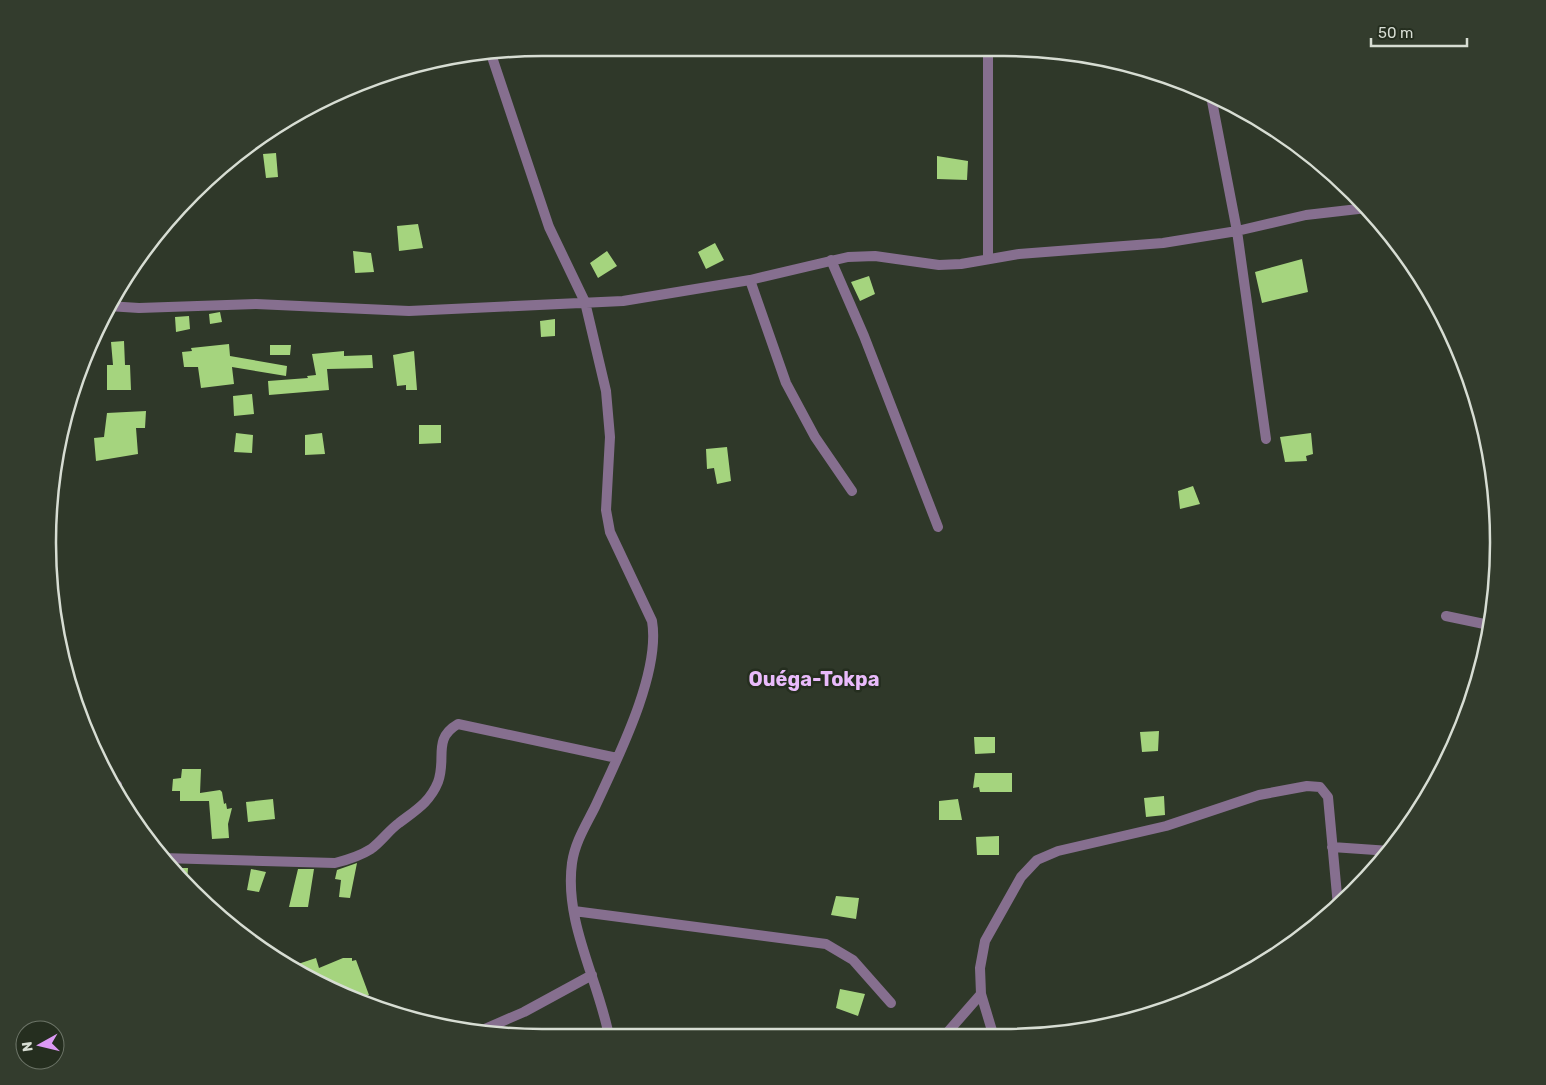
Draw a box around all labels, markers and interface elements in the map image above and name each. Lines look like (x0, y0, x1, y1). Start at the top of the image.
scale bar (1371, 15, 1467, 47)
text: 50 m (1378, 24, 1413, 42)
district label: Ouéga-Tokpa (749, 667, 879, 691)
north arrow (15, 1020, 65, 1070)
text: N (19, 1041, 37, 1053)

